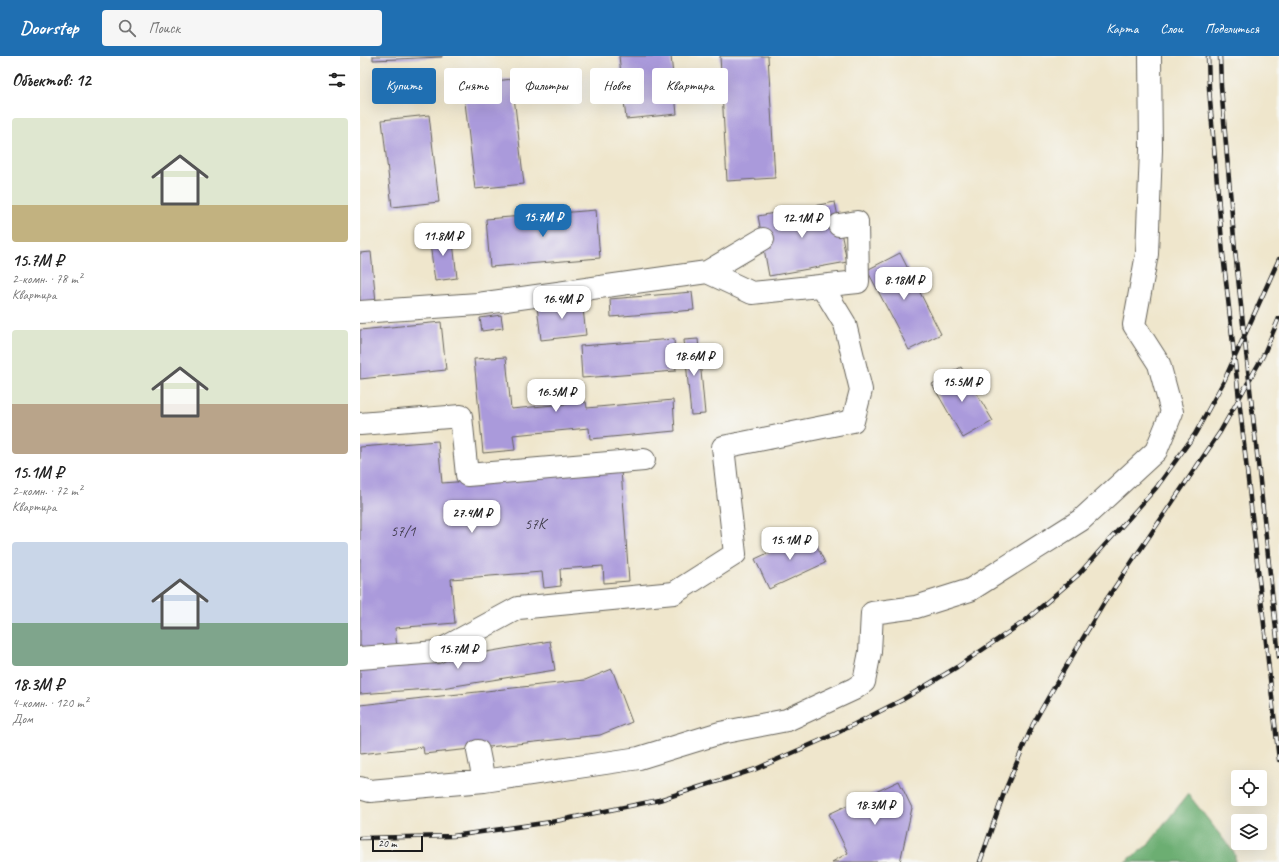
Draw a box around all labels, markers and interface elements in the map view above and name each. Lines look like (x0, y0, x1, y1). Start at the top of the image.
search box (102, 10, 382, 46)
text: Doorstep (20, 16, 78, 40)
icon: search (116, 17, 138, 39)
text: Поиск (148, 19, 180, 38)
text: Карта (1106, 20, 1138, 37)
text: Слои (1160, 20, 1183, 37)
text: Поделиться (1205, 20, 1259, 37)
chip: Купить (372, 68, 436, 104)
chip: Снять (444, 68, 502, 104)
chip: Фильтры (510, 68, 582, 104)
chip: Новое (590, 68, 644, 104)
chip: Квартира (652, 68, 728, 104)
icon: filters (326, 69, 348, 91)
text: Объектов: 12 (12, 70, 91, 91)
icon: home (144, 144, 216, 216)
pin: 15.7M ₽ (506, 204, 580, 238)
pin: 12.1M ₽ (765, 205, 839, 239)
text: 15.7M ₽ (523, 209, 563, 225)
text: 12.1M ₽ (782, 210, 822, 226)
pin: 11.8M ₽ (406, 223, 480, 257)
text: 11.8M ₽ (423, 228, 463, 244)
text: 15.7M ₽ (12, 250, 63, 271)
pin: 8.18M ₽ (867, 267, 941, 301)
text: 2-комн. · 78 m² (12, 271, 82, 287)
text: 8.18M ₽ (884, 272, 924, 288)
pin: 16.4M ₽ (525, 286, 599, 320)
text: Квартира (12, 287, 56, 303)
text: 16.4M ₽ (542, 291, 582, 307)
pin: 18.6M ₽ (657, 343, 731, 377)
text: 18.6M ₽ (674, 348, 714, 364)
icon: home (144, 356, 216, 428)
pin: 15.5M ₽ (925, 369, 999, 403)
text: 15.5M ₽ (942, 374, 982, 390)
pin: 16.5M ₽ (519, 379, 593, 413)
text: 16.5M ₽ (536, 384, 576, 400)
text: 15.1M ₽ (12, 462, 63, 483)
text: 2-комн. · 72 m² (12, 483, 82, 499)
text: Квартира (12, 499, 56, 515)
pin: 27.4M ₽ (435, 500, 509, 534)
text: 27.4M ₽ (452, 505, 492, 521)
house number: 57К (525, 515, 549, 534)
house number: 57/1 (390, 522, 417, 541)
pin: 15.1M ₽ (753, 527, 827, 561)
text: 15.1M ₽ (770, 532, 810, 548)
icon: home (144, 568, 216, 640)
pin: 15.7M ₽ (421, 636, 495, 670)
text: 15.7M ₽ (438, 641, 478, 657)
text: 18.3M ₽ (12, 674, 64, 695)
text: 4-комн. · 120 m² (12, 695, 88, 711)
text: Дом (12, 711, 33, 727)
map controls (1231, 770, 1267, 850)
button: locate (1231, 770, 1267, 806)
pin: 18.3M ₽ (838, 792, 912, 826)
text: 18.3M ₽ (855, 797, 895, 813)
button: layers (1231, 814, 1267, 850)
scale bar (372, 834, 423, 853)
text: 20 m (378, 836, 397, 850)

